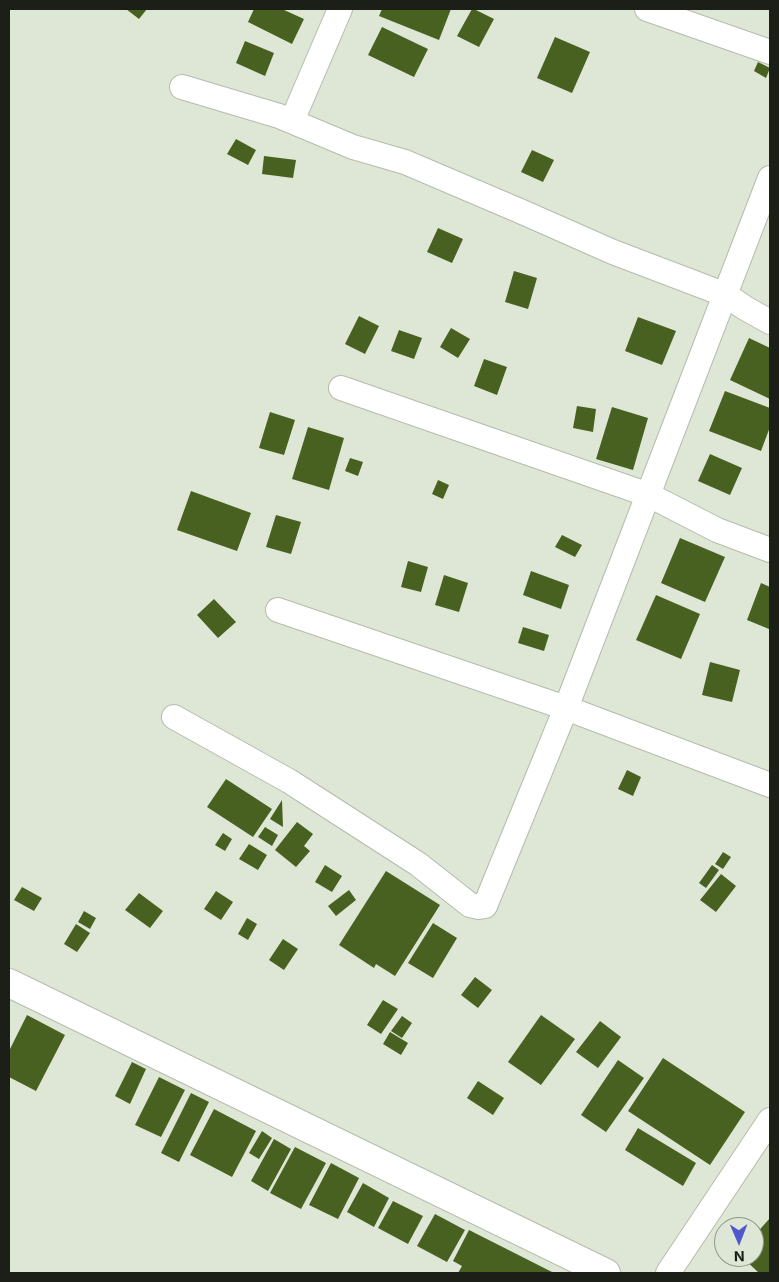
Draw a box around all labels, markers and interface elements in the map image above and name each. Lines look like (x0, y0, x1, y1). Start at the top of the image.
north arrow (714, 1217, 764, 1267)
text: N (734, 1248, 745, 1265)

